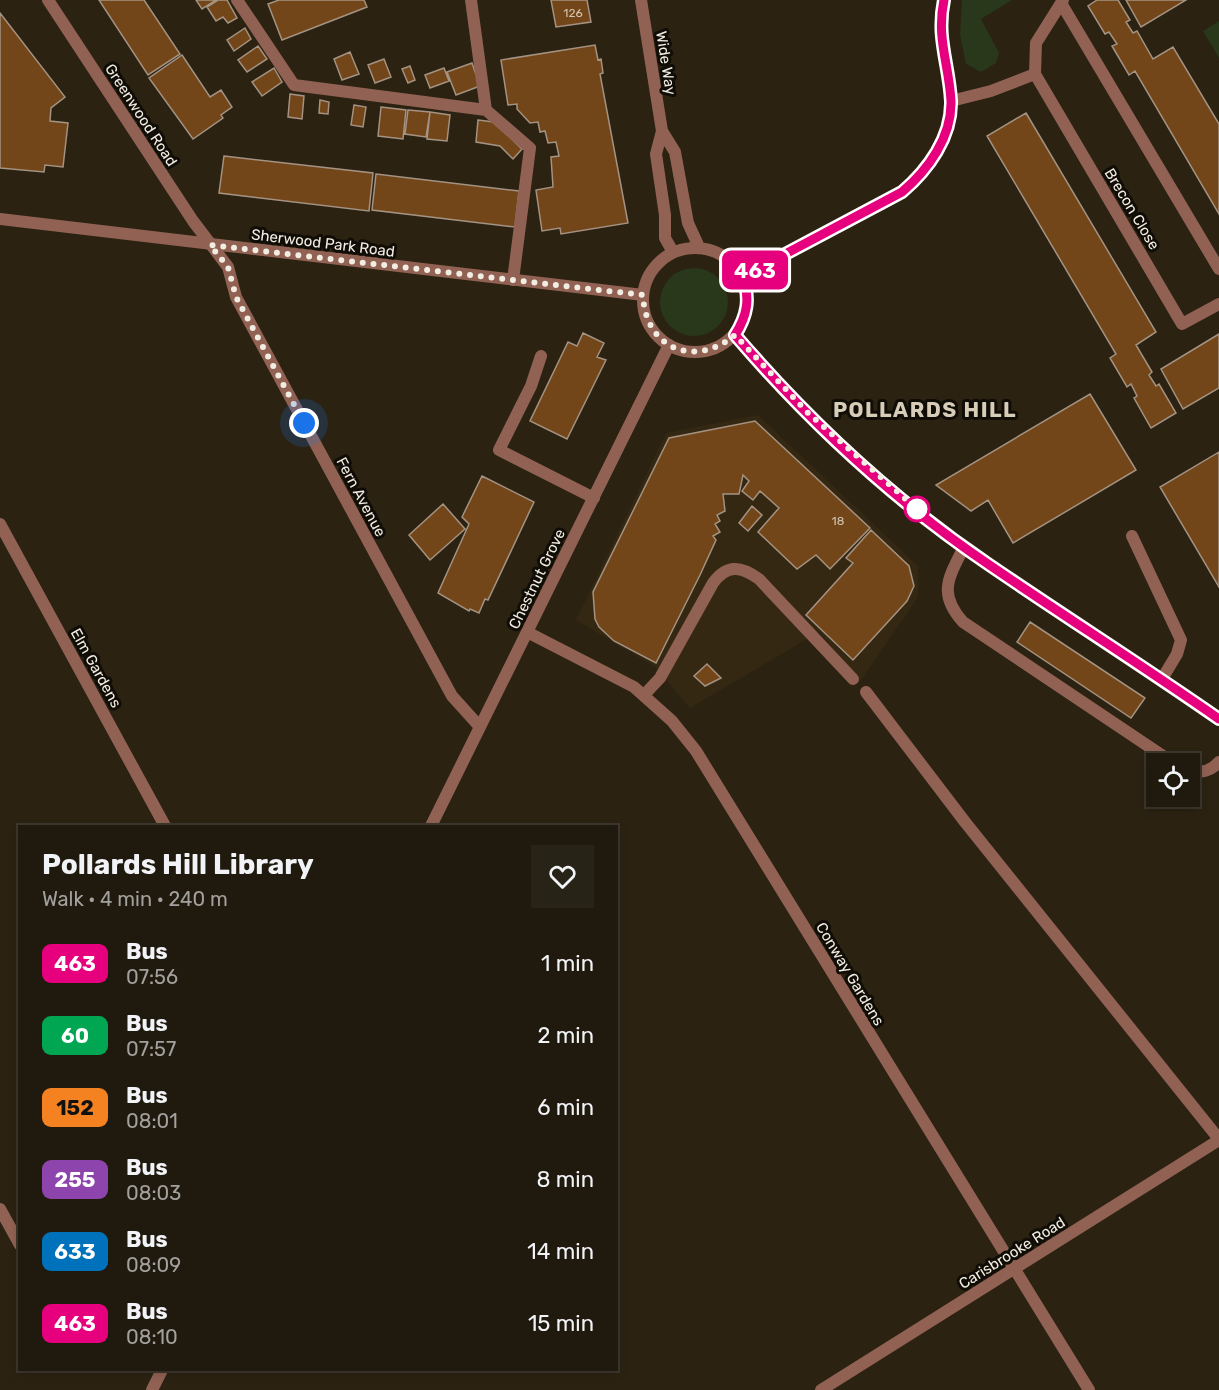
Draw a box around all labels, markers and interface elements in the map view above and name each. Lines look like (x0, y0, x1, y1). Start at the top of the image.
house number: 126 (563, 6, 583, 20)
street label: Wide Way (652, 30, 680, 96)
street label: Greenwood Road (101, 60, 181, 170)
street label: Brecon Close (1101, 165, 1163, 253)
street label: Sherwood Park Road (250, 225, 396, 261)
line badge: 463 (720, 250, 789, 290)
text: 463 (734, 258, 776, 283)
district label: POLLARDS HILL (833, 397, 1017, 422)
your location (289, 408, 319, 438)
street label: Fern Avenue (332, 454, 390, 540)
unlabelled marker (904, 496, 930, 522)
house number: 18 (832, 514, 844, 528)
street label: Chestnut Grove (505, 526, 569, 632)
street label: Elm Gardens (67, 625, 125, 711)
map controls (1146, 753, 1200, 807)
button: locate (1146, 753, 1200, 807)
button: heart (531, 845, 594, 908)
text: Pollards Hill Library (42, 848, 314, 881)
text: Walk · 4 min · 240 m (42, 887, 228, 911)
street label: Conway Gardens (812, 919, 888, 1029)
text: Bus (126, 938, 168, 965)
text: 1 min (541, 950, 594, 977)
text: 463 (54, 951, 96, 976)
text: 07:56 (126, 965, 178, 989)
text: Bus (126, 1010, 168, 1037)
text: 2 min (537, 1022, 594, 1049)
text: 60 (61, 1023, 89, 1048)
text: 07:57 (126, 1037, 176, 1061)
text: Bus (126, 1082, 168, 1109)
text: 6 min (537, 1094, 594, 1121)
text: 152 (56, 1095, 94, 1120)
text: 08:01 (126, 1109, 178, 1133)
text: Bus (126, 1154, 168, 1181)
text: 8 min (536, 1166, 594, 1193)
text: 255 (55, 1167, 95, 1192)
text: 08:03 (126, 1181, 181, 1205)
street label: Carisbrooke Road (956, 1213, 1068, 1293)
text: Bus (126, 1226, 168, 1253)
text: 14 min (527, 1238, 594, 1265)
text: 633 (54, 1239, 96, 1264)
text: 08:09 (126, 1253, 181, 1277)
text: Bus (126, 1298, 168, 1325)
text: 15 min (528, 1310, 594, 1337)
text: 463 (54, 1311, 96, 1336)
text: 08:10 (126, 1325, 178, 1349)

